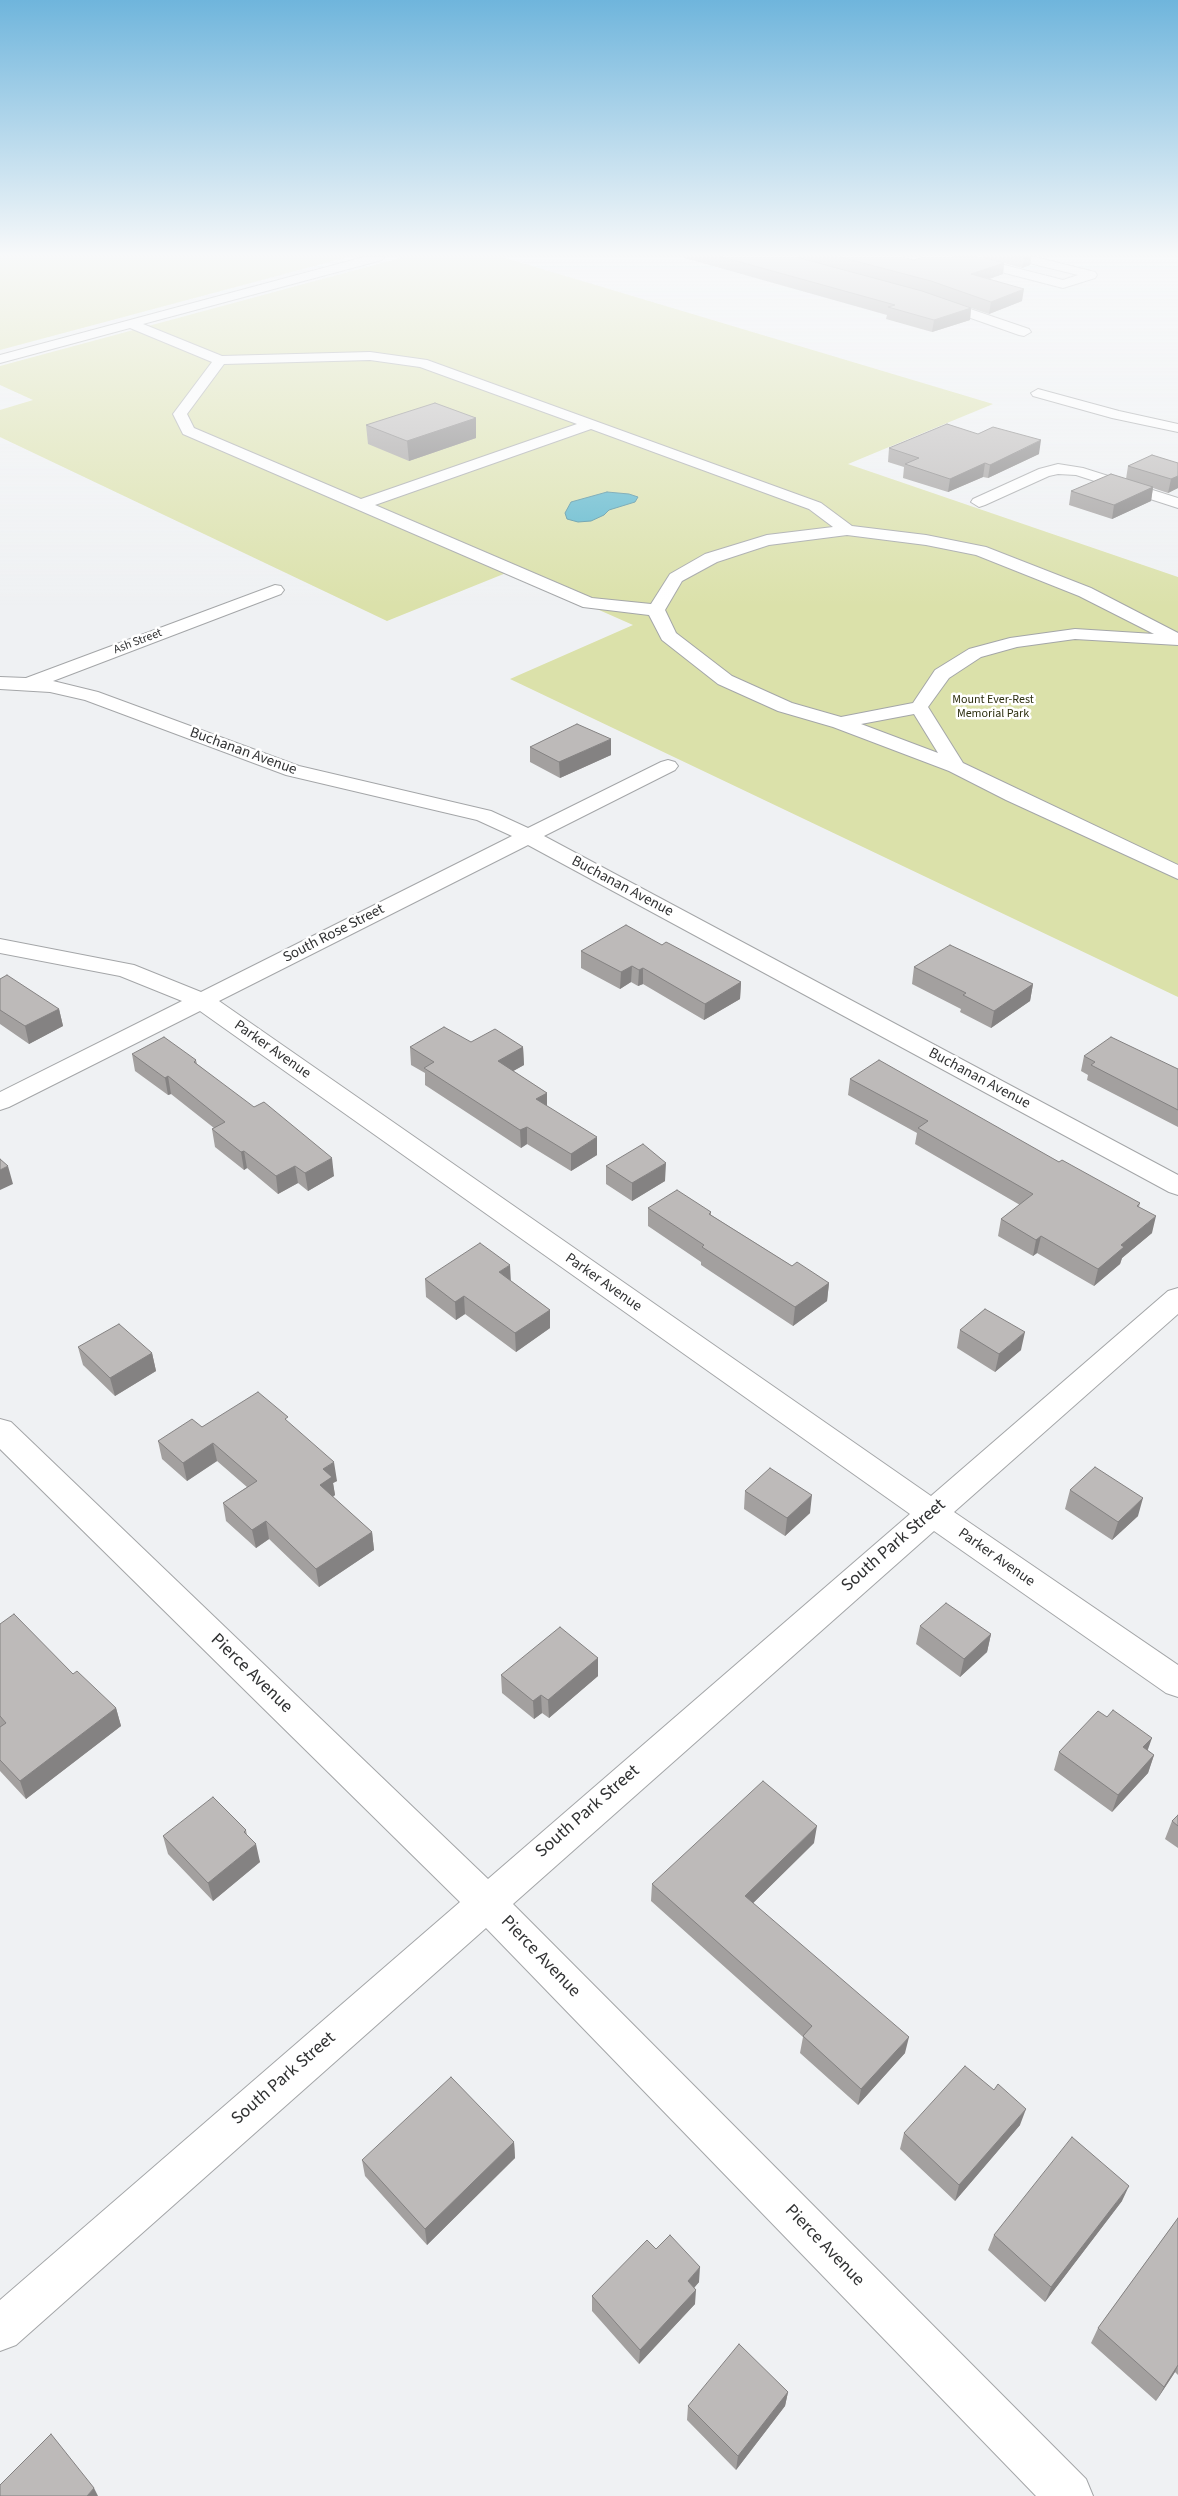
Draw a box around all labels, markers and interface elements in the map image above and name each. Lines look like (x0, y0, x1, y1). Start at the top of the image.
street label: Ash Street (112, 626, 164, 658)
park label: Mount Ever-Rest Memorial Park (952, 693, 1034, 721)
street label: Buchanan Avenue (187, 724, 299, 780)
street label: Buchanan Avenue (568, 853, 676, 921)
street label: South Rose Street (280, 901, 388, 967)
street label: Parker Avenue (230, 1017, 314, 1083)
street label: Buchanan Avenue (925, 1045, 1033, 1113)
street label: Parker Avenue (561, 1250, 645, 1316)
street label: South Park Street (837, 1495, 951, 1597)
street label: Parker Avenue (954, 1525, 1038, 1591)
street label: Pierce Avenue (206, 1630, 296, 1718)
street label: South Park Street (531, 1761, 645, 1863)
street label: Pierce Avenue (496, 1912, 584, 2002)
street label: South Park Street (227, 2028, 341, 2130)
street label: Pierce Avenue (780, 2201, 868, 2291)

